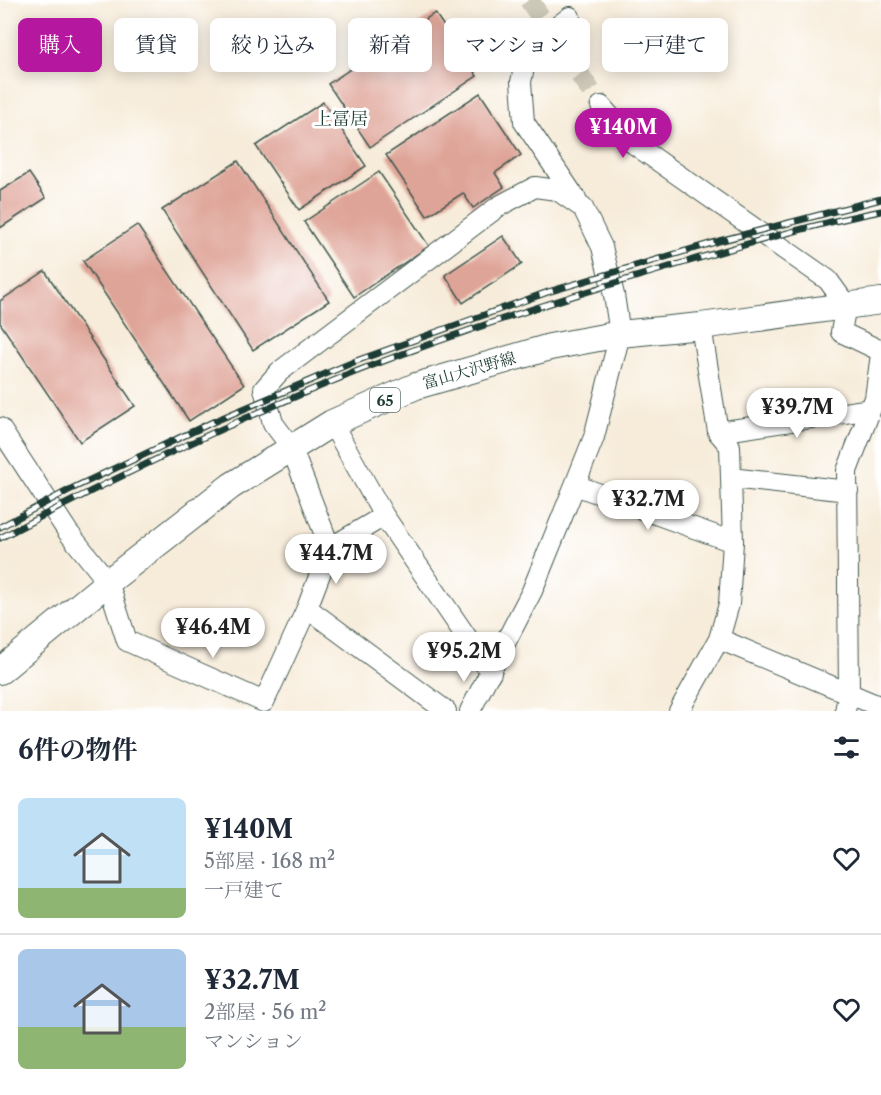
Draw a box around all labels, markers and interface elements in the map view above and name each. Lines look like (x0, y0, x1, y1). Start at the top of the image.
chip: 購入 (18, 18, 102, 72)
chip: 賃貸 (114, 18, 198, 72)
chip: 絞り込み (210, 18, 336, 72)
chip: 新着 (348, 18, 432, 72)
chip: マンション (444, 18, 590, 72)
chip: 一戸建て (602, 18, 728, 72)
district label: 上冨居 (314, 108, 368, 130)
pin: ¥140M (581, 108, 665, 159)
text: ¥140M (589, 115, 657, 139)
street label: 富山大沢野線 (420, 347, 518, 393)
road number: 65 (370, 388, 400, 412)
pin: ¥39.7M (748, 388, 846, 439)
text: ¥39.7M (760, 395, 834, 419)
pin: ¥32.7M (599, 480, 697, 531)
text: ¥32.7M (611, 487, 685, 511)
pin: ¥44.7M (287, 534, 385, 585)
text: ¥44.7M (299, 541, 373, 565)
pin: ¥46.4M (164, 608, 262, 659)
text: ¥46.4M (175, 615, 251, 639)
pin: ¥95.2M (415, 632, 513, 683)
text: ¥95.2M (426, 639, 502, 663)
icon: filters (830, 731, 863, 764)
text: 6件の物件 (18, 734, 138, 766)
text: ¥140M (204, 813, 293, 845)
icon: home (66, 822, 138, 894)
icon: heart (830, 842, 863, 875)
text: 5部屋 · 168 m² (204, 849, 335, 873)
text: 一戸建て (204, 878, 284, 902)
text: ¥32.7M (204, 964, 300, 996)
icon: home (66, 973, 138, 1045)
icon: heart (830, 993, 863, 1026)
text: 2部屋 · 56 m² (204, 1000, 326, 1024)
text: マンション (204, 1029, 303, 1053)

